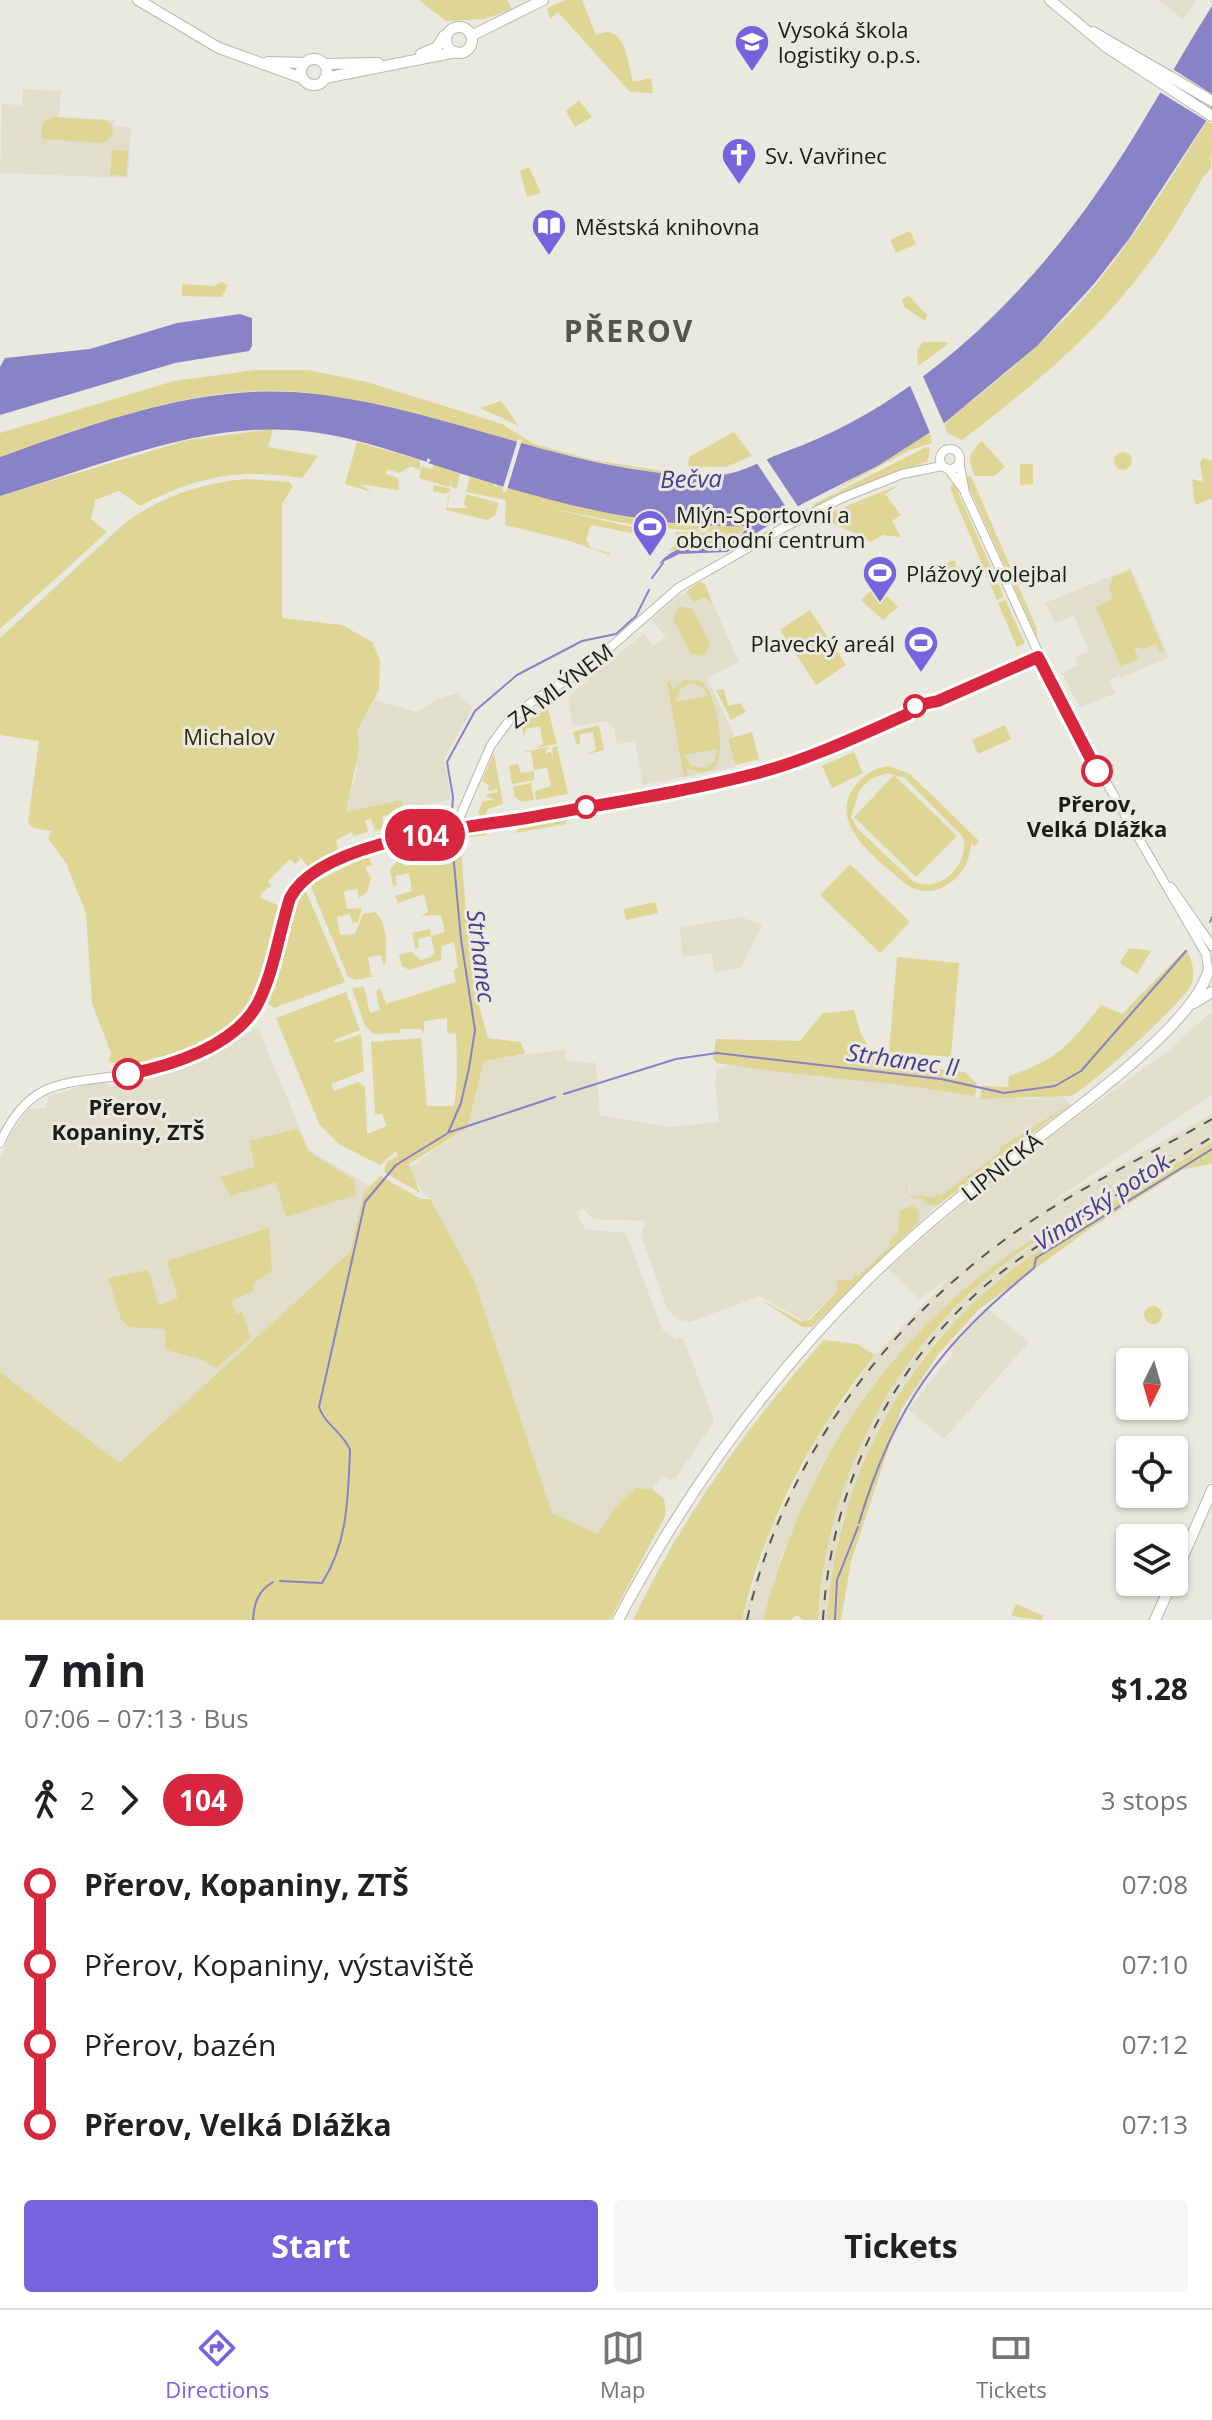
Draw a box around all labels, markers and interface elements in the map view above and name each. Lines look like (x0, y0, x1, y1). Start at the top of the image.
place label: Vysoká škola logistiky o.p.s. (778, 14, 921, 69)
school or university icon: Vysoká škola logistiky o.p.s. (733, 23, 771, 73)
church icon: Sv. Vavřinec (720, 136, 758, 186)
place label: Sv. Vavřinec (765, 140, 887, 170)
library icon: Městská knihovna (530, 207, 568, 257)
place label: Městská knihovna (575, 211, 760, 241)
district label: PŘEROV (564, 310, 694, 351)
water label: Bečva (660, 461, 723, 495)
place label: Mlýn-Sportovní a obchodní centrum (676, 499, 865, 554)
sports icon: Mlýn-Sportovní a obchodní centrum (631, 508, 669, 558)
sports icon: Plážový volejbal (861, 554, 899, 604)
place label: Plážový volejbal (906, 558, 1067, 588)
sports icon: Plavecký areál (902, 624, 940, 674)
place label: Plavecký areál (750, 628, 895, 658)
street label: ZA MLÝNEM (501, 636, 619, 734)
unlabelled marker (904, 695, 926, 717)
park label: Michalov (183, 721, 275, 751)
marker: Přerov, Velká Dlážka (1082, 756, 1112, 786)
place label: Přerov, Velká Dlážka (1027, 788, 1167, 843)
unlabelled marker (575, 796, 597, 818)
line badge: 104 (379, 809, 471, 861)
text: 104 (401, 816, 449, 854)
water label: Strhanec (460, 908, 504, 1006)
water label: Strhanec II (845, 1035, 962, 1083)
marker: Přerov, Kopaniny, ZTŠ (113, 1059, 143, 1089)
place label: Přerov, Kopaniny, ZTŠ (51, 1091, 205, 1146)
street label: LIPNICKÁ (954, 1125, 1048, 1207)
water label: Vinarský potok (1027, 1144, 1176, 1257)
north arrow (1116, 1348, 1188, 1420)
map controls (1116, 1348, 1188, 1596)
button: locate (1116, 1436, 1188, 1508)
button: layers (1116, 1524, 1188, 1596)
text: 7 min (24, 1640, 146, 1700)
text: $1.28 (1111, 1668, 1188, 1709)
text: 07:06 – 07:13 · Bus (24, 1700, 249, 1736)
icon: walk (24, 1778, 68, 1822)
icon: forward (107, 1778, 151, 1822)
text: 104 (179, 1781, 227, 1819)
text: 2 (80, 1782, 95, 1818)
text: 3 stops (1101, 1782, 1188, 1818)
text: Přerov, Kopaniny, ZTŠ (84, 1864, 409, 1905)
text: 07:08 (1122, 1866, 1188, 1902)
text: Přerov, Kopaniny, výstaviště (84, 1944, 474, 1985)
text: 07:10 (1122, 1946, 1188, 1982)
text: Přerov, bazén (84, 2024, 276, 2065)
text: 07:12 (1122, 2026, 1188, 2062)
text: Přerov, Velká Dlážka (84, 2104, 392, 2145)
text: 07:13 (1122, 2106, 1188, 2142)
button: Start (24, 2200, 598, 2292)
button: Tickets (614, 2200, 1188, 2292)
tab: Directions (165, 2326, 269, 2404)
tab: Map (600, 2326, 646, 2404)
tab: Tickets (976, 2326, 1047, 2404)

